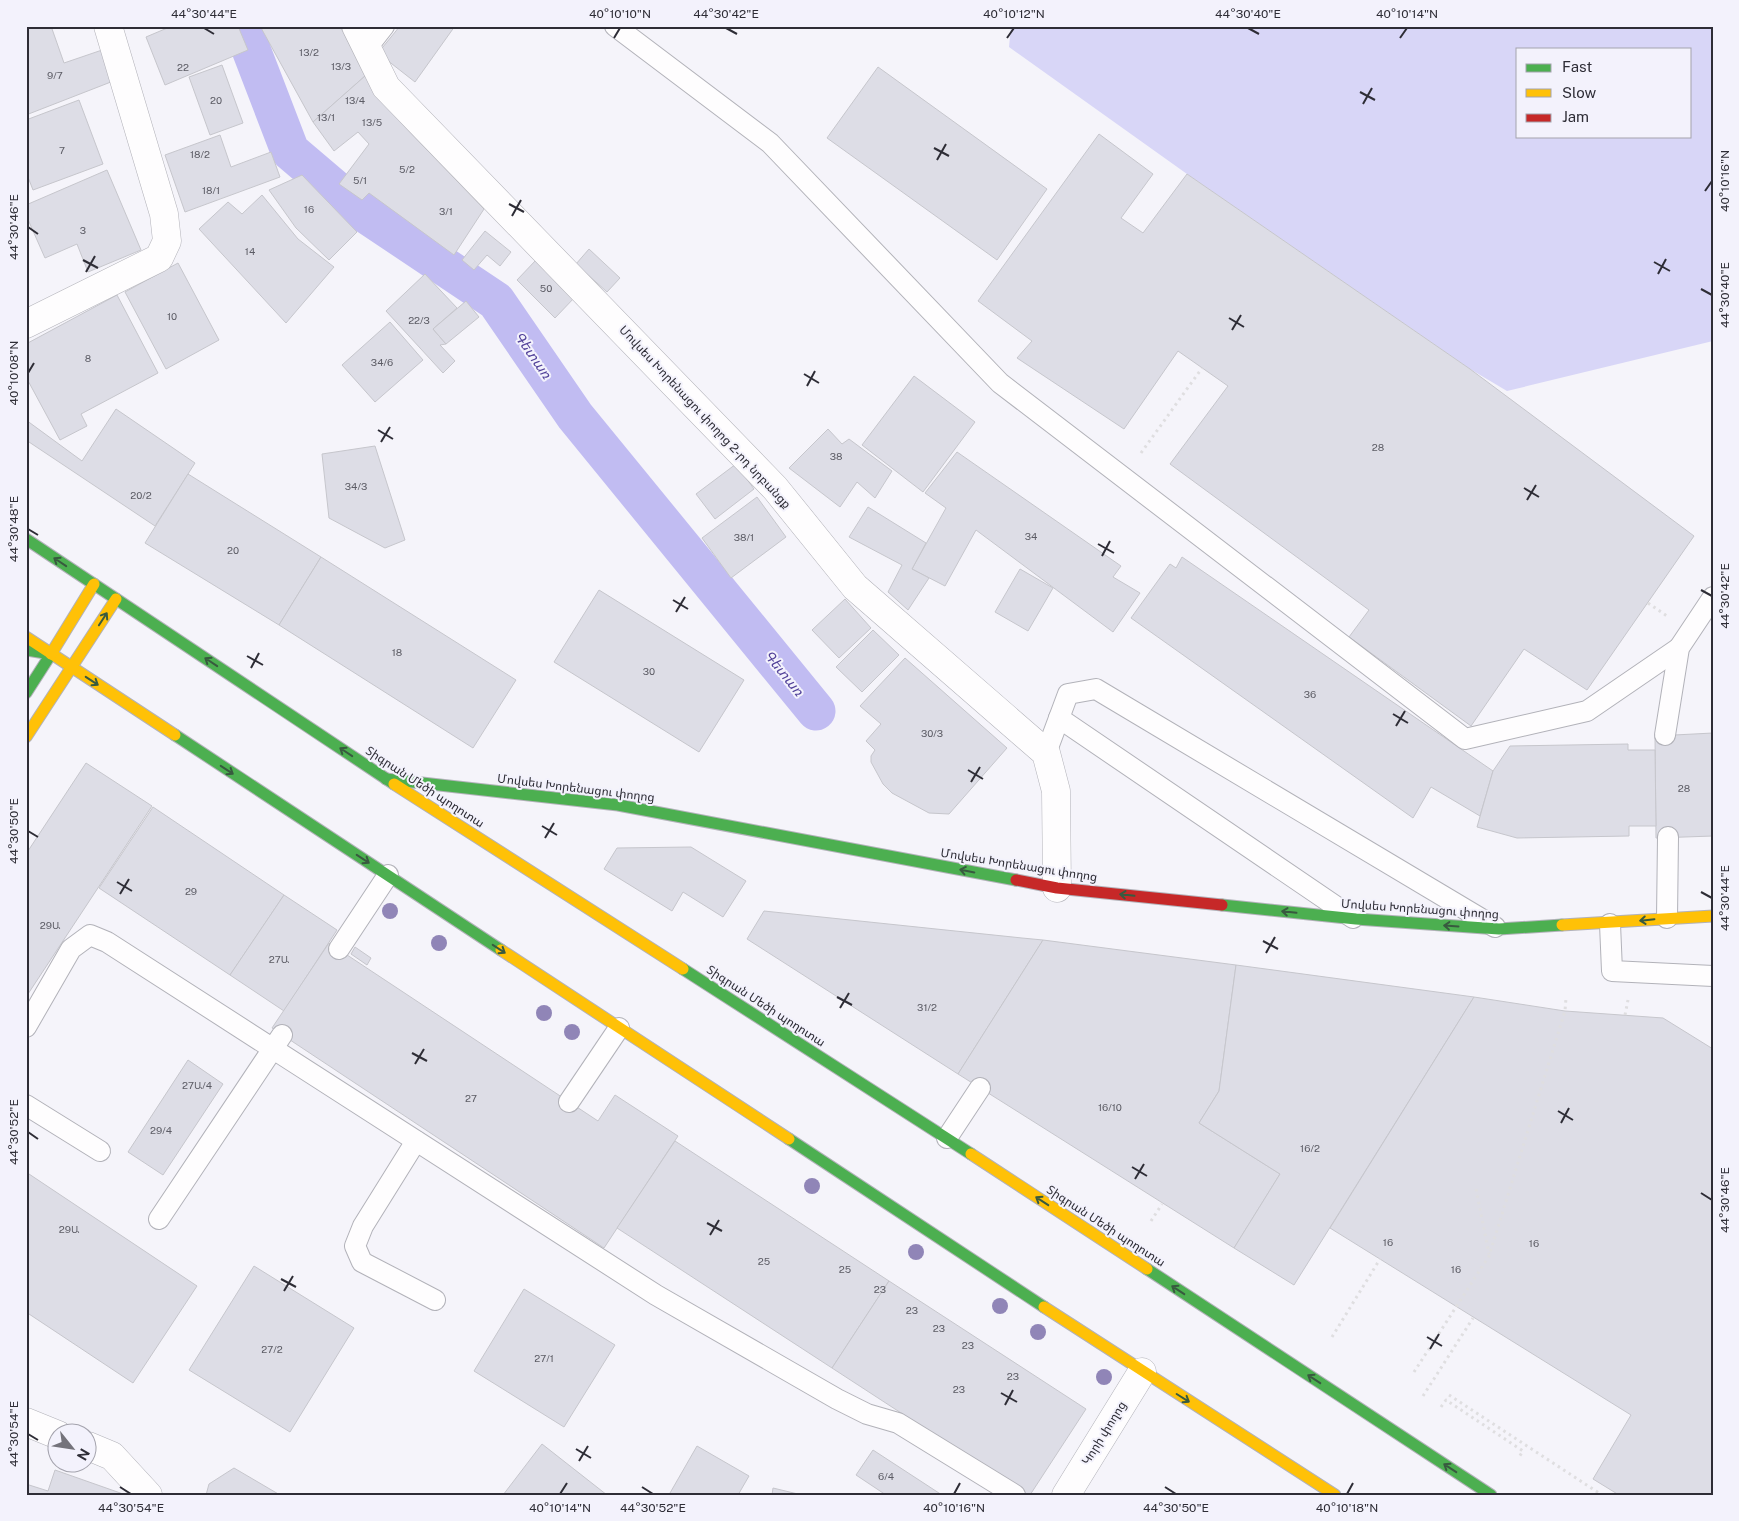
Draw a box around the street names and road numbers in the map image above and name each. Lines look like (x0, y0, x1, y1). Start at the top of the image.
street label: Մովսես Խորենացու փողոց 2-րդ նրբանցք (616, 323, 794, 511)
street label: Տիգրան Մեծի պողոտա (363, 743, 487, 831)
street label: Մովսես Խորենացու փողոց (496, 771, 656, 805)
street label: Մովսես Խորենացու փողոց (940, 846, 1098, 884)
street label: Մովսես Խորենացու փողոց (1340, 896, 1500, 922)
street label: Տիգրան Մեծի պողոտա (704, 962, 828, 1050)
street label: Տիգրան Մեծի պողոտա (1044, 1182, 1168, 1270)
street label: Կորի փողոց (1079, 1399, 1129, 1467)

